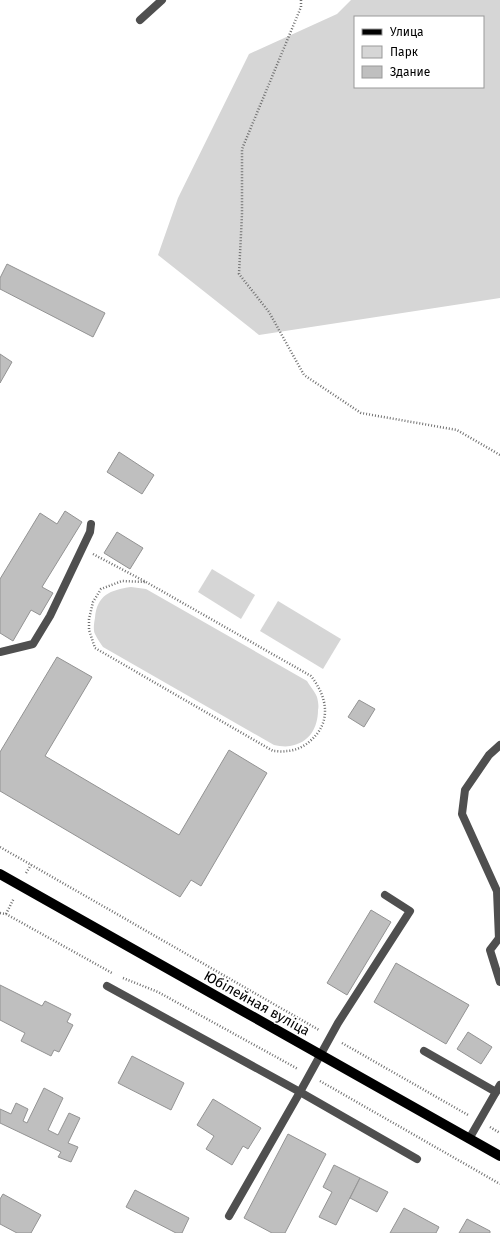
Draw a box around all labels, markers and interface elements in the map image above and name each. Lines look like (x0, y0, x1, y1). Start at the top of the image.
legend (354, 16, 484, 88)
text: Улица (390, 25, 424, 39)
text: Парк (390, 45, 419, 59)
text: Здание (390, 65, 430, 79)
street label: Юбілейная вуліца (201, 967, 313, 1040)

